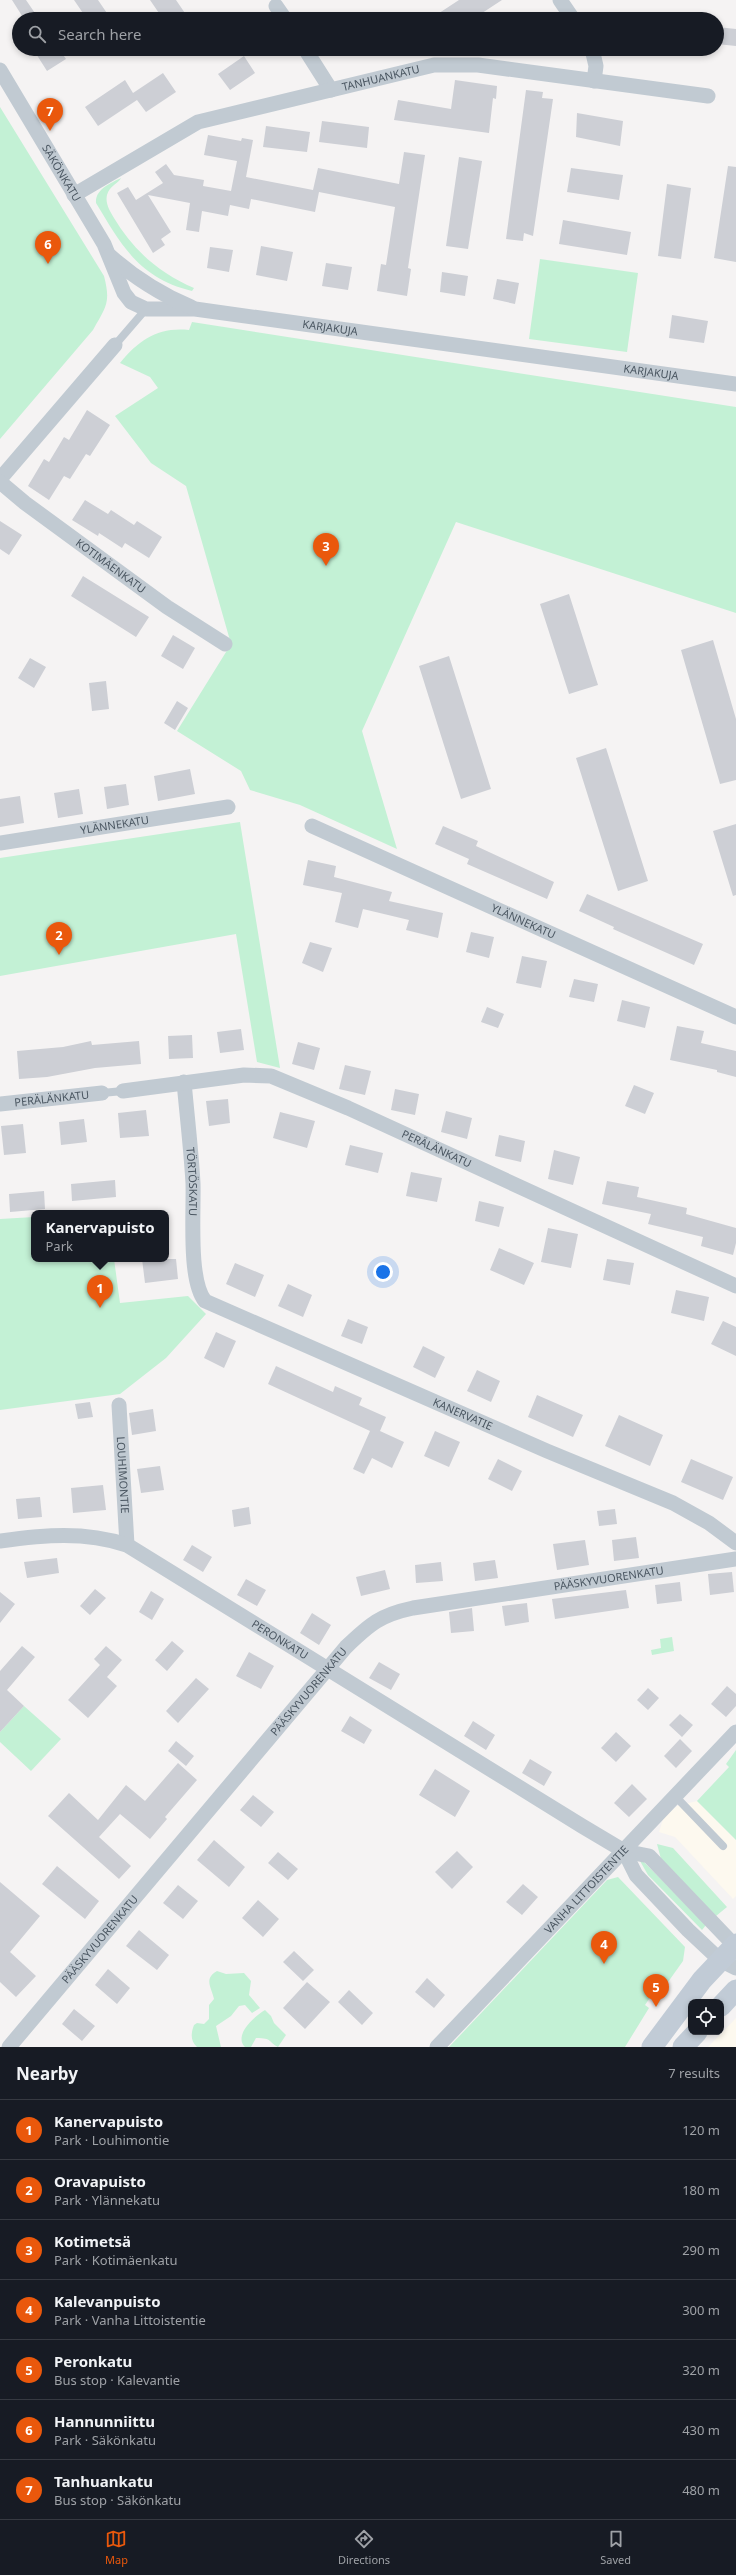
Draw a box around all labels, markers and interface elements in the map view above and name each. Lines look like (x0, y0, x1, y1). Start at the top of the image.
search box (12, 12, 724, 56)
icon: search (26, 23, 48, 45)
text: Search here (58, 24, 141, 44)
street label: TANHUANKATU (340, 61, 421, 94)
pin: 7 (37, 98, 63, 131)
street label: SÄKÖNKATU (39, 141, 85, 204)
pin: 6 (35, 231, 61, 264)
street label: KARJAKUJA (302, 316, 360, 339)
street label: KARJAKUJA (623, 360, 681, 383)
pin: 3 (313, 533, 339, 566)
street label: KOTIMÄENKATU (73, 535, 149, 596)
street label: YLÄNNEKATU (79, 812, 150, 837)
street label: YLÄNNEKATU (489, 900, 558, 942)
pin: 2 (46, 922, 72, 955)
street label: PERÄLÄNKATU (14, 1086, 90, 1109)
street label: PERÄLÄNKATU (400, 1126, 474, 1171)
street label: TÖRTÖSKATU (183, 1146, 201, 1216)
popup (31, 1210, 169, 1262)
text: Kanervapuisto (45, 1217, 155, 1237)
text: Park (45, 1237, 73, 1255)
your location (373, 1262, 393, 1282)
pin: 1 (87, 1275, 113, 1308)
street label: KANERVATIE (431, 1394, 495, 1433)
street label: LOUHIMONTIE (114, 1436, 133, 1514)
street label: PÄÄSKYVUORENKATU (553, 1562, 665, 1594)
street label: PERONKATU (249, 1616, 311, 1662)
street label: PÄÄSKYVUORENKATU (267, 1644, 350, 1738)
street label: VANHA LITTOISTENTIE (541, 1842, 632, 1937)
street label: PÄÄSKYVUORENKATU (58, 1892, 141, 1986)
pin: 4 (591, 1931, 617, 1964)
pin: 5 (643, 1974, 669, 2007)
map controls (688, 1999, 724, 2035)
button: locate (688, 1999, 724, 2035)
text: Nearby (16, 2062, 78, 2085)
text: 7 results (668, 2064, 720, 2082)
text: Kanervapuisto (54, 2111, 163, 2131)
text: 1 (25, 2121, 33, 2139)
text: 120 m (682, 2121, 720, 2139)
text: Park · Louhimontie (54, 2131, 169, 2149)
text: Oravapuisto (54, 2171, 146, 2191)
text: 2 (25, 2181, 33, 2199)
text: 180 m (682, 2181, 720, 2199)
text: Park · Ylännekatu (54, 2191, 160, 2209)
text: Kotimetsä (54, 2231, 131, 2251)
text: 3 (25, 2241, 33, 2259)
text: 290 m (682, 2241, 720, 2259)
text: Park · Kotimäenkatu (54, 2251, 177, 2269)
text: Kalevanpuisto (54, 2291, 161, 2311)
text: 4 (25, 2301, 33, 2319)
text: 300 m (682, 2301, 720, 2319)
text: Park · Vanha Littoistentie (54, 2311, 206, 2329)
text: Peronkatu (54, 2351, 132, 2371)
text: 5 (25, 2361, 33, 2379)
text: 320 m (682, 2361, 720, 2379)
text: Bus stop · Kalevantie (54, 2371, 180, 2389)
text: Hannunniittu (54, 2411, 155, 2431)
text: 6 (25, 2421, 33, 2439)
text: 430 m (682, 2421, 720, 2439)
text: Park · Säkönkatu (54, 2431, 156, 2449)
text: Tanhuankatu (54, 2471, 153, 2491)
text: 7 (25, 2481, 33, 2499)
text: 480 m (682, 2481, 720, 2499)
text: Bus stop · Säkönkatu (54, 2491, 181, 2509)
tab: Map (105, 2528, 128, 2567)
tab: Directions (338, 2528, 390, 2567)
tab: Saved (600, 2528, 631, 2567)

